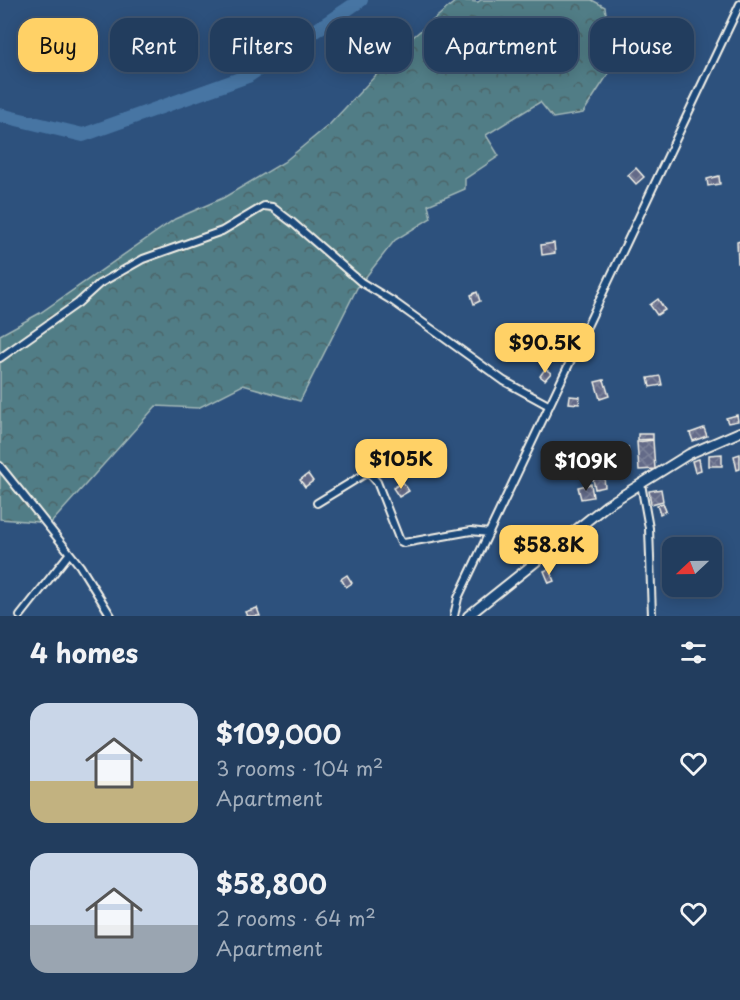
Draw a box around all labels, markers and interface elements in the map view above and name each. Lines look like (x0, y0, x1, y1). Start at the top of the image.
chip: Buy (18, 18, 98, 72)
chip: Rent (110, 18, 198, 72)
chip: Filters (210, 18, 314, 72)
chip: New (326, 18, 412, 72)
chip: Apartment (424, 18, 578, 72)
chip: House (590, 18, 694, 72)
pin: $90.5K (496, 323, 594, 374)
text: $90.5K (509, 327, 581, 357)
pin: $105K (359, 439, 443, 490)
pin: $109K (544, 441, 628, 492)
text: $105K (369, 443, 433, 473)
text: $109K (555, 445, 617, 475)
pin: $58.8K (500, 525, 598, 576)
text: $58.8K (513, 529, 585, 559)
north arrow (662, 537, 722, 597)
map controls (662, 537, 722, 597)
text: 4 homes (30, 633, 138, 672)
icon: filters (677, 636, 710, 669)
text: $109,000 (216, 714, 341, 753)
icon: home (78, 727, 150, 799)
icon: heart (677, 747, 710, 780)
text: 3 rooms · 104 m² (216, 753, 383, 783)
text: Apartment (216, 783, 323, 813)
text: $58,800 (216, 864, 327, 903)
icon: home (78, 877, 150, 949)
icon: heart (677, 897, 710, 930)
text: 2 rooms · 64 m² (216, 903, 376, 933)
text: Apartment (216, 933, 323, 963)

